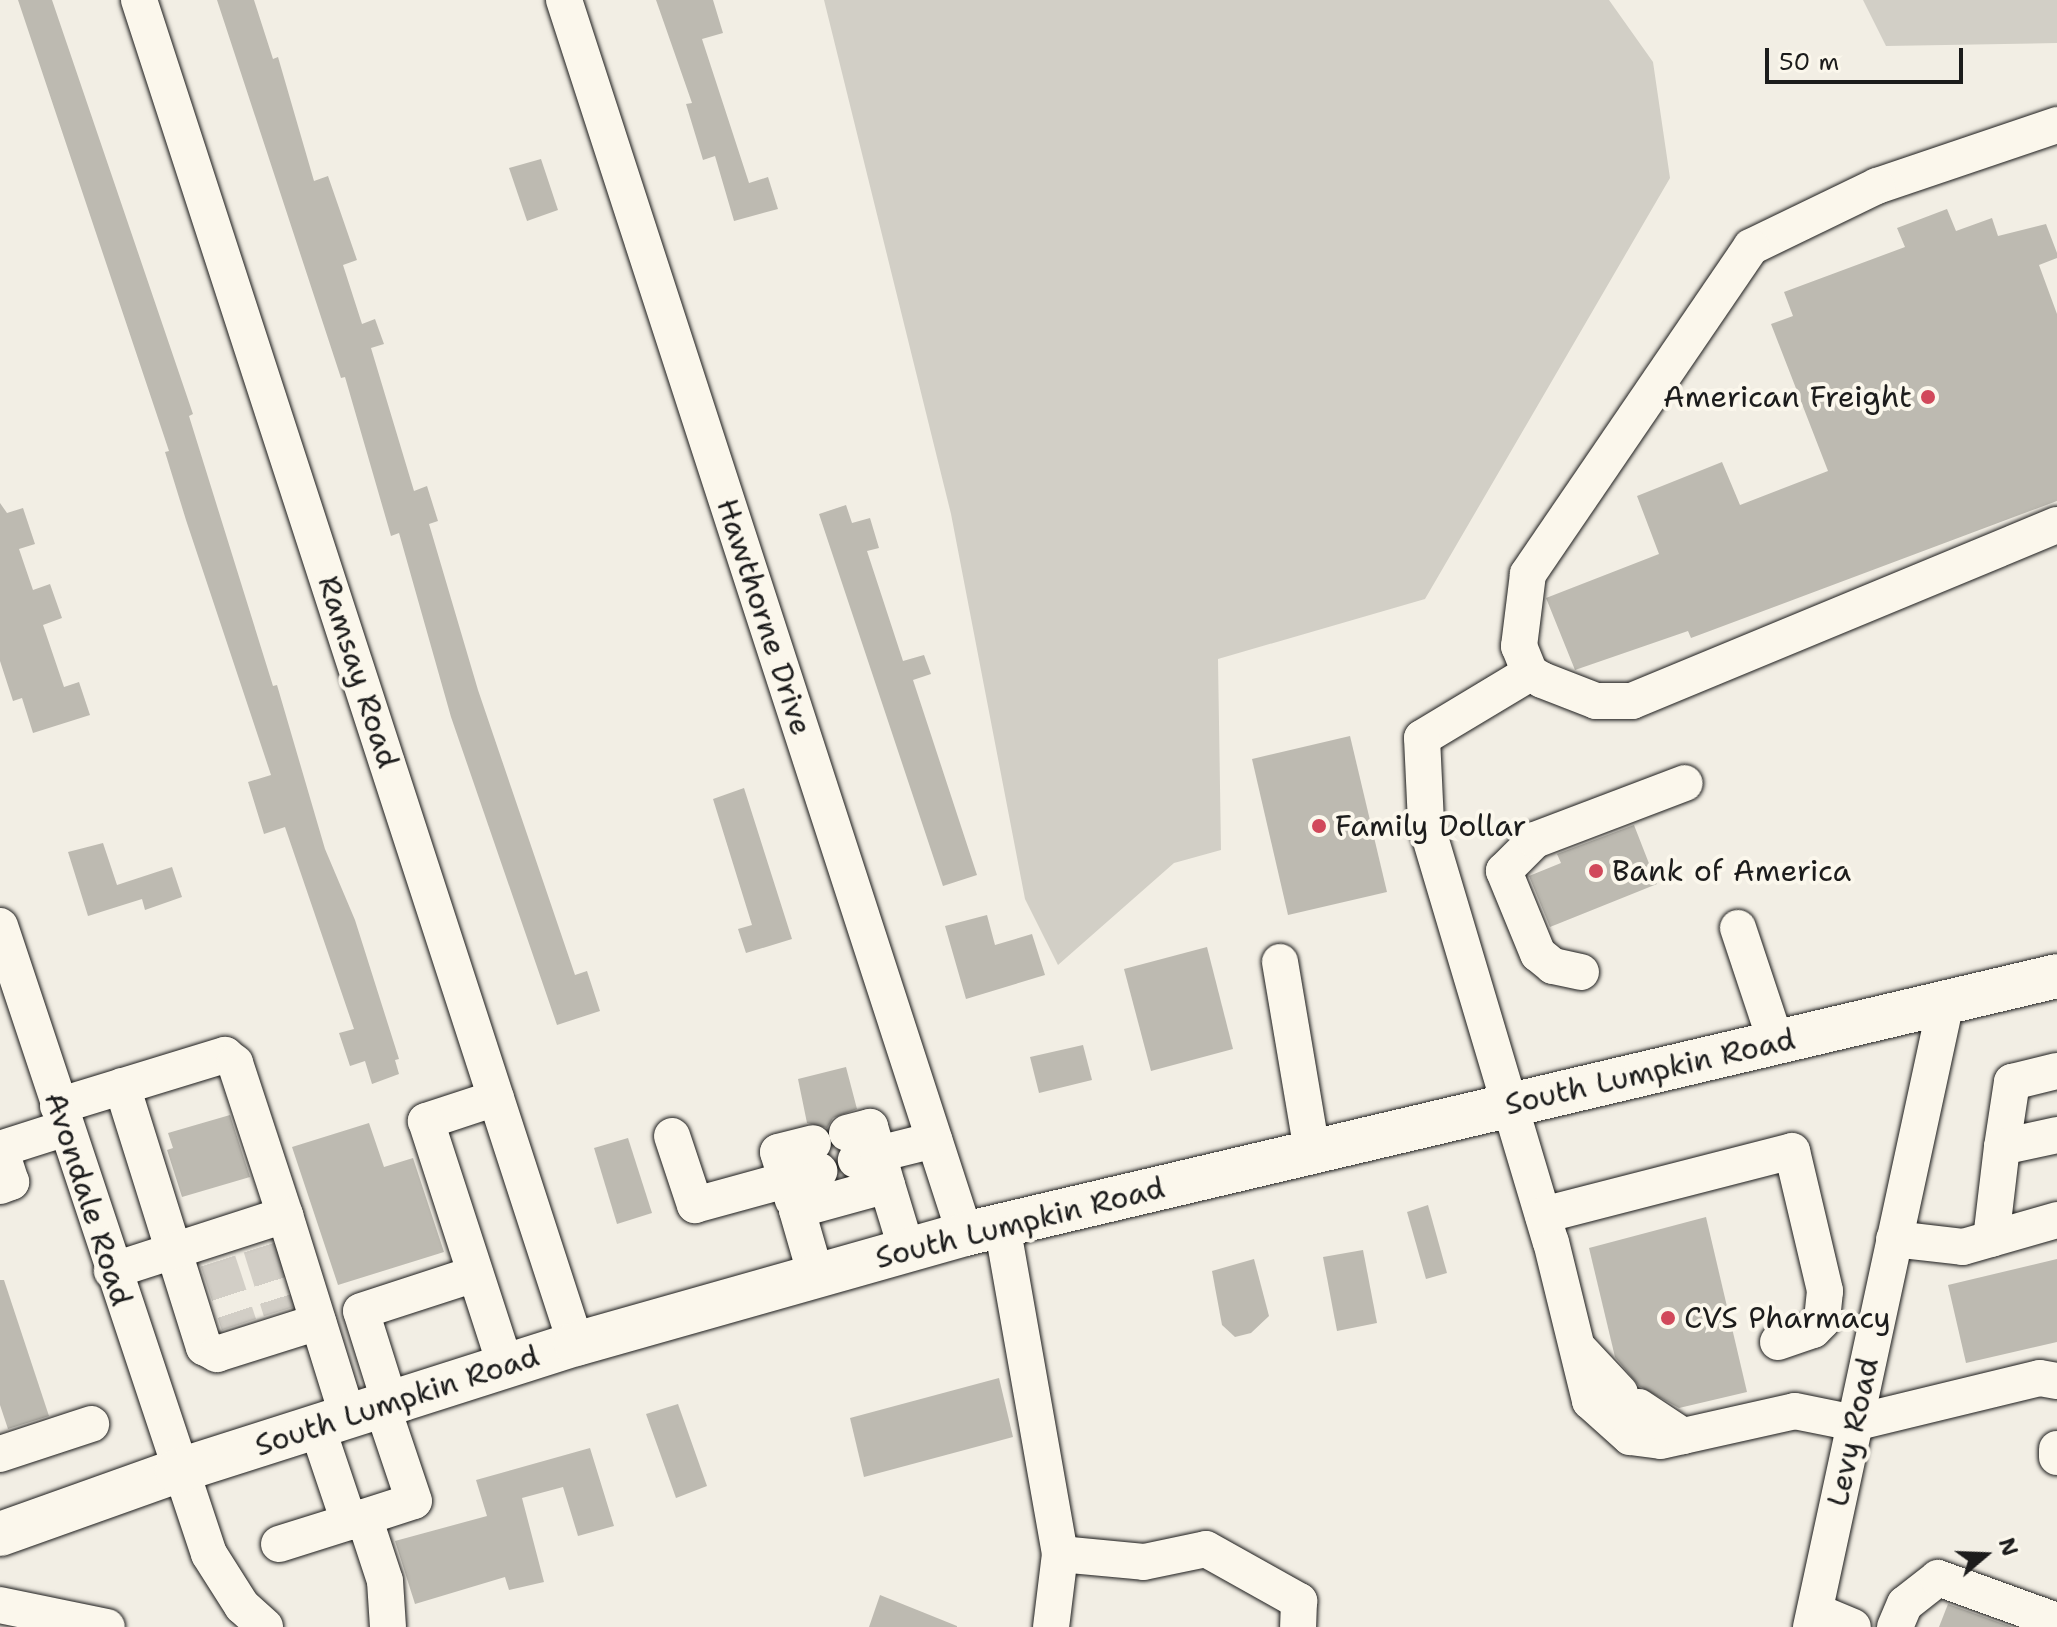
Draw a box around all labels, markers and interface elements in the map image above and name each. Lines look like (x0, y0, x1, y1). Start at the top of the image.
scale bar (1769, 32, 1967, 82)
text: 50 m (1779, 46, 1839, 78)
place label: American Freight (1663, 379, 1912, 415)
marker: American Freight (1919, 388, 1937, 406)
street label: Hawthorne Drive (709, 494, 819, 740)
street label: Ramsay Road (310, 571, 406, 773)
place label: Family Dollar (1335, 808, 1527, 844)
marker: Family Dollar (1310, 817, 1328, 835)
place label: Bank of America (1612, 853, 1851, 889)
marker: Bank of America (1587, 862, 1605, 880)
street label: South Lumpkin Road (1501, 1021, 1799, 1123)
street label: Avondale Road (37, 1088, 139, 1310)
street label: South Lumpkin Road (872, 1170, 1168, 1276)
place label: CVS Pharmacy (1684, 1300, 1891, 1336)
marker: CVS Pharmacy (1659, 1309, 1677, 1327)
street label: South Lumpkin Road (250, 1338, 544, 1464)
street label: Levy Road (1820, 1354, 1886, 1510)
north arrow (1945, 1515, 2025, 1595)
text: N (1992, 1534, 2025, 1560)

